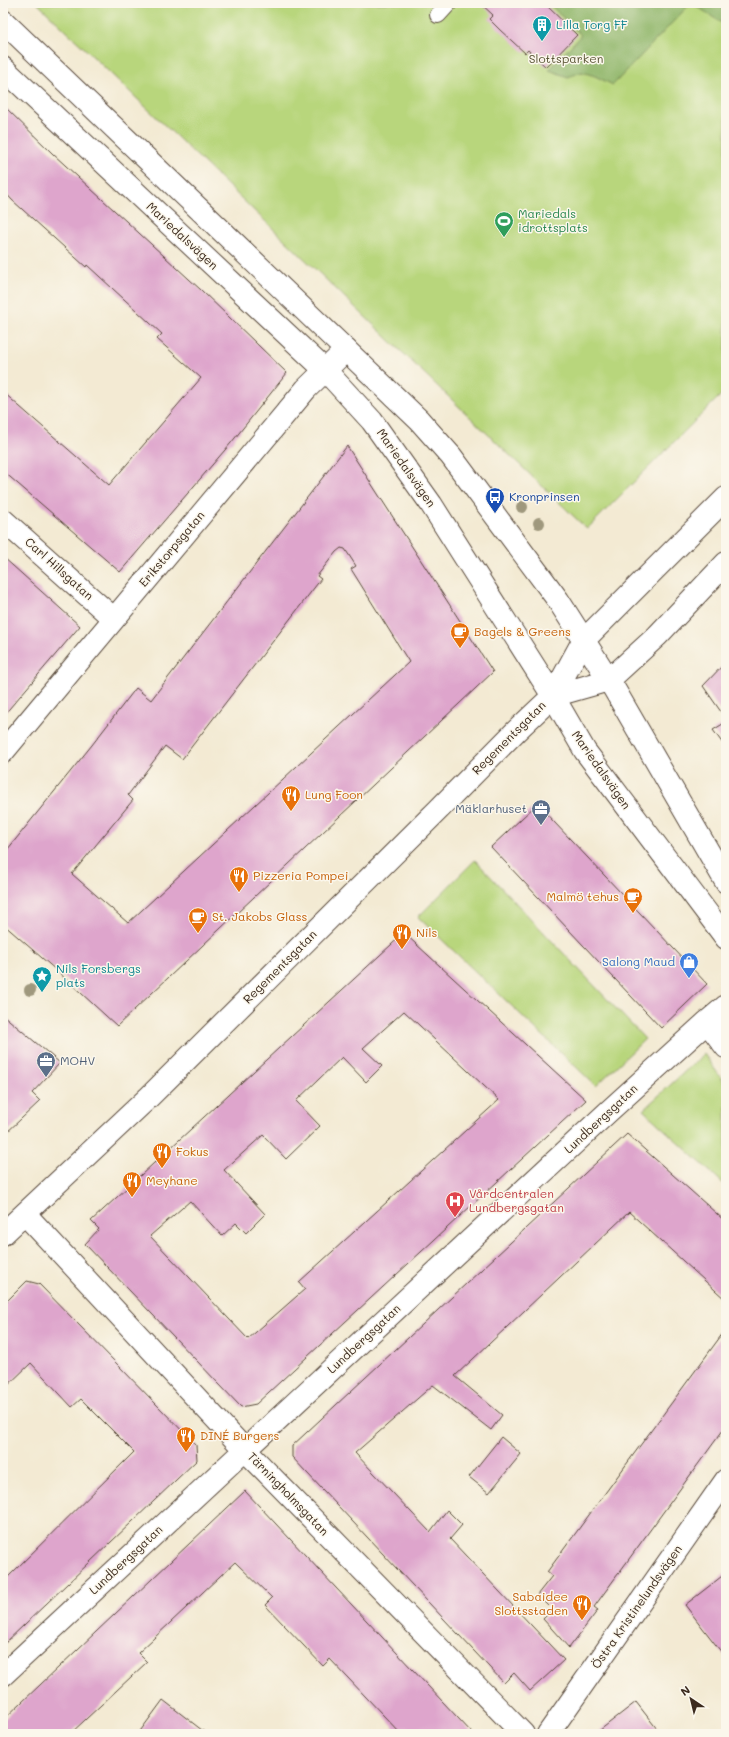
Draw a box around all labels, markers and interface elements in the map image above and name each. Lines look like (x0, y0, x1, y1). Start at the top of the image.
building icon: Lilla Torg FF (531, 14, 553, 42)
place label: Lilla Torg FF (556, 16, 628, 32)
park label: Slottsparken (529, 50, 603, 66)
street label: Mariedalsvägen (143, 198, 222, 273)
place label: Mariedals idrottsplats (518, 205, 588, 235)
sports icon: Mariedals idrottsplats (493, 210, 515, 238)
street label: Mariedalsvägen (374, 425, 440, 510)
bus stop icon: Kronprinsen (484, 486, 506, 514)
place label: Kronprinsen (509, 488, 580, 504)
street label: Erikstorpsgatan (135, 507, 208, 590)
street label: Carl Hillsgatan (22, 533, 97, 603)
cafe icon: Bagels & Greens (449, 621, 471, 649)
place label: Bagels & Greens (474, 623, 571, 639)
street label: Regementsgatan (468, 697, 549, 778)
street label: Mariedalsvägen (569, 727, 635, 812)
restaurant icon: Lung Foon (280, 784, 302, 812)
place label: Lung Foon (305, 786, 363, 802)
office icon: Mäklarhuset (530, 798, 552, 826)
place label: Mäklarhuset (455, 800, 527, 816)
restaurant icon: Pizzeria Pompei (228, 865, 250, 893)
place label: Pizzeria Pompei (253, 867, 348, 883)
cafe icon: Malmö tehus (622, 886, 644, 914)
place label: Malmö tehus (547, 888, 619, 904)
cafe icon: St. Jakobs Glass (187, 906, 209, 934)
place label: St. Jakobs Glass (212, 908, 308, 924)
restaurant icon: Nils (391, 922, 413, 950)
place label: Nils (416, 924, 438, 940)
street label: Regementsgatan (239, 926, 320, 1007)
shop icon: Salong Maud (678, 951, 700, 979)
place label: Salong Maud (602, 953, 675, 969)
place label: Nils Forsbergs plats (56, 960, 141, 990)
place icon: Nils Forsbergs plats (31, 965, 53, 993)
office icon: MOHV (35, 1050, 57, 1078)
place label: MOHV (60, 1052, 96, 1068)
street label: Lundbergsgatan (560, 1080, 640, 1156)
restaurant icon: Fokus (151, 1141, 173, 1169)
place label: Fokus (176, 1143, 209, 1159)
restaurant icon: Meyhane (121, 1170, 143, 1198)
place label: Meyhane (146, 1172, 198, 1188)
place label: Vårdcentralen Lundbergsgatan (469, 1185, 564, 1215)
hospital icon: Vårdcentralen Lundbergsgatan (444, 1190, 466, 1218)
street label: Lundbergsgatan (323, 1300, 403, 1376)
restaurant icon: DINÉ Burgers (175, 1425, 197, 1453)
place label: DINÉ Burgers (200, 1427, 280, 1443)
street label: Tärningholmsgatan (245, 1448, 333, 1539)
street label: Lundbergsgatan (85, 1521, 165, 1597)
street label: Östra Kristinelundsvägen (587, 1541, 685, 1672)
place label: Sabaidee Slottsstaden (494, 1588, 568, 1618)
restaurant icon: Sabaidee Slottsstaden (571, 1593, 593, 1621)
north arrow (671, 1679, 711, 1719)
text: N (677, 1682, 693, 1699)

